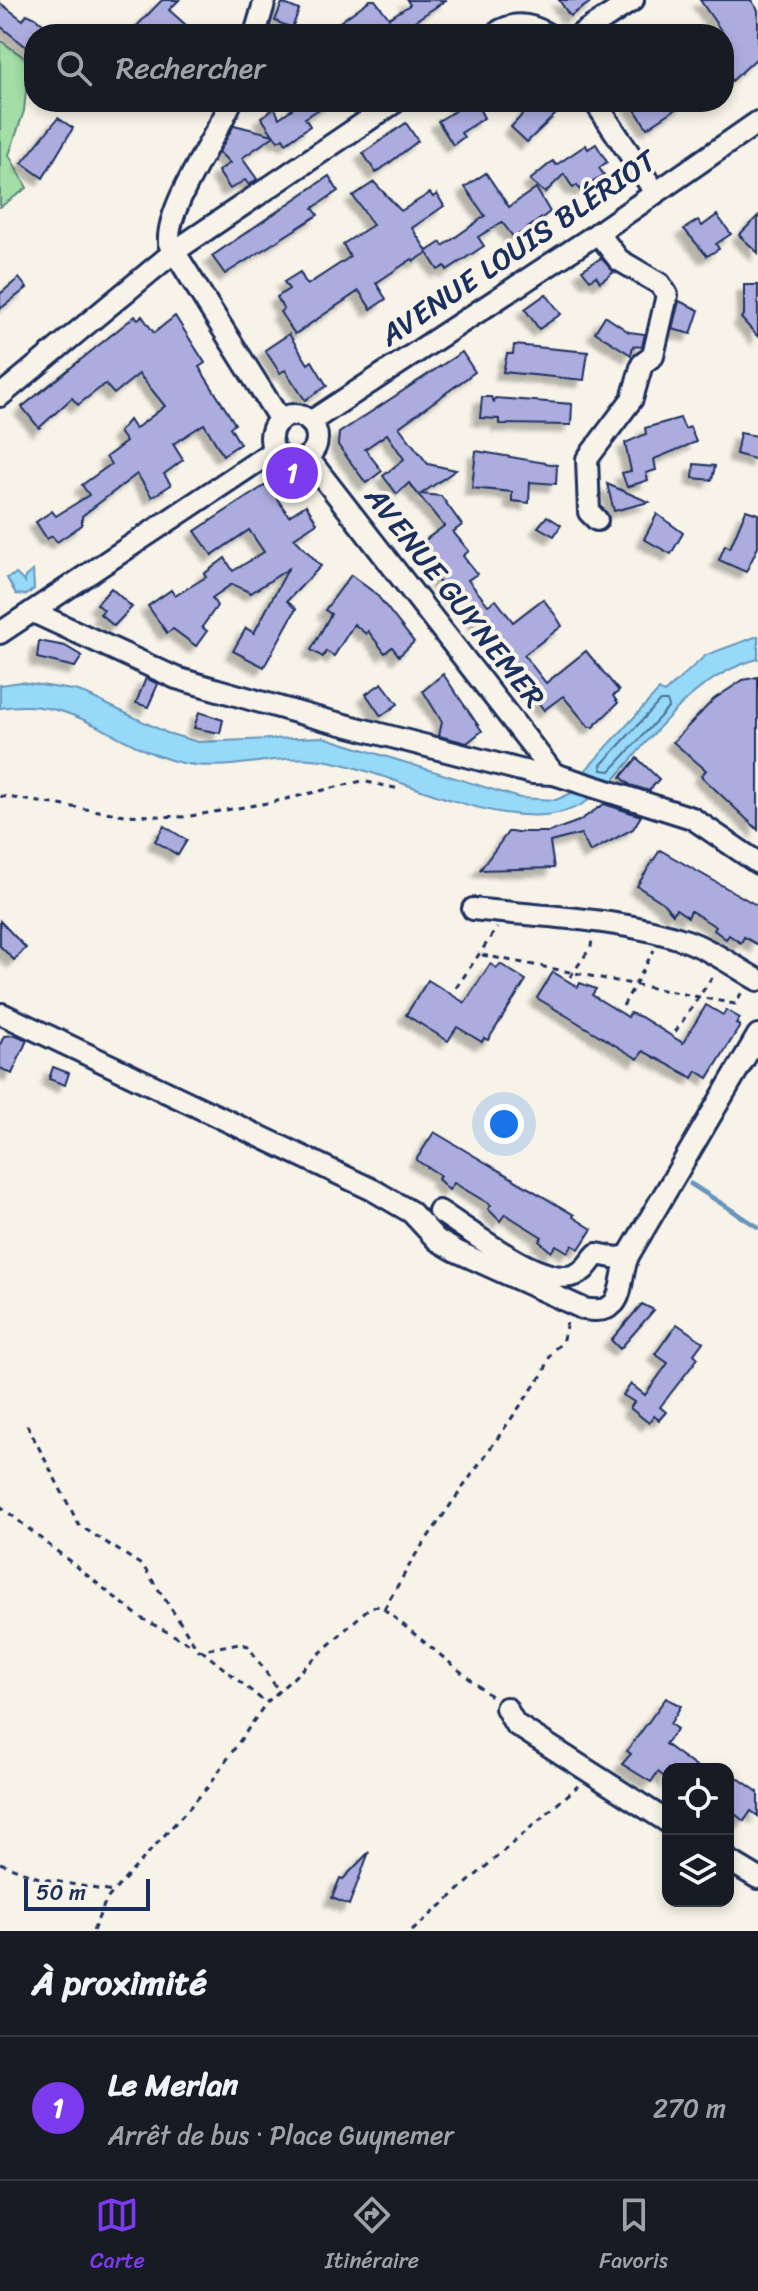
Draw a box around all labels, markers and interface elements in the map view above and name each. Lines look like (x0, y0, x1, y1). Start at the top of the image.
search box (24, 24, 734, 112)
text: Rechercher (116, 41, 266, 95)
icon: search (52, 46, 96, 90)
street label: AVENUE LOUIS BLÉRIOT (367, 134, 669, 362)
pin: 1 (266, 443, 318, 503)
street label: AVENUE GUYNEMER (350, 473, 560, 720)
your location (484, 1104, 524, 1144)
map controls (662, 1763, 734, 1907)
button: locate (662, 1763, 734, 1835)
button: layers (662, 1835, 734, 1907)
text: 50 m (36, 1873, 86, 1912)
scale bar (24, 1875, 150, 1911)
text: À proximité (32, 1953, 207, 2013)
text: Le Merlan (108, 2058, 238, 2112)
text: 1 (52, 2085, 64, 2131)
text: 270 m (653, 2085, 726, 2131)
text: Arrêt de bus · Place Guynemer (108, 2112, 454, 2158)
tab: Carte (90, 2193, 145, 2280)
tab: Itinéraire (325, 2193, 419, 2280)
tab: Favoris (599, 2193, 668, 2280)

